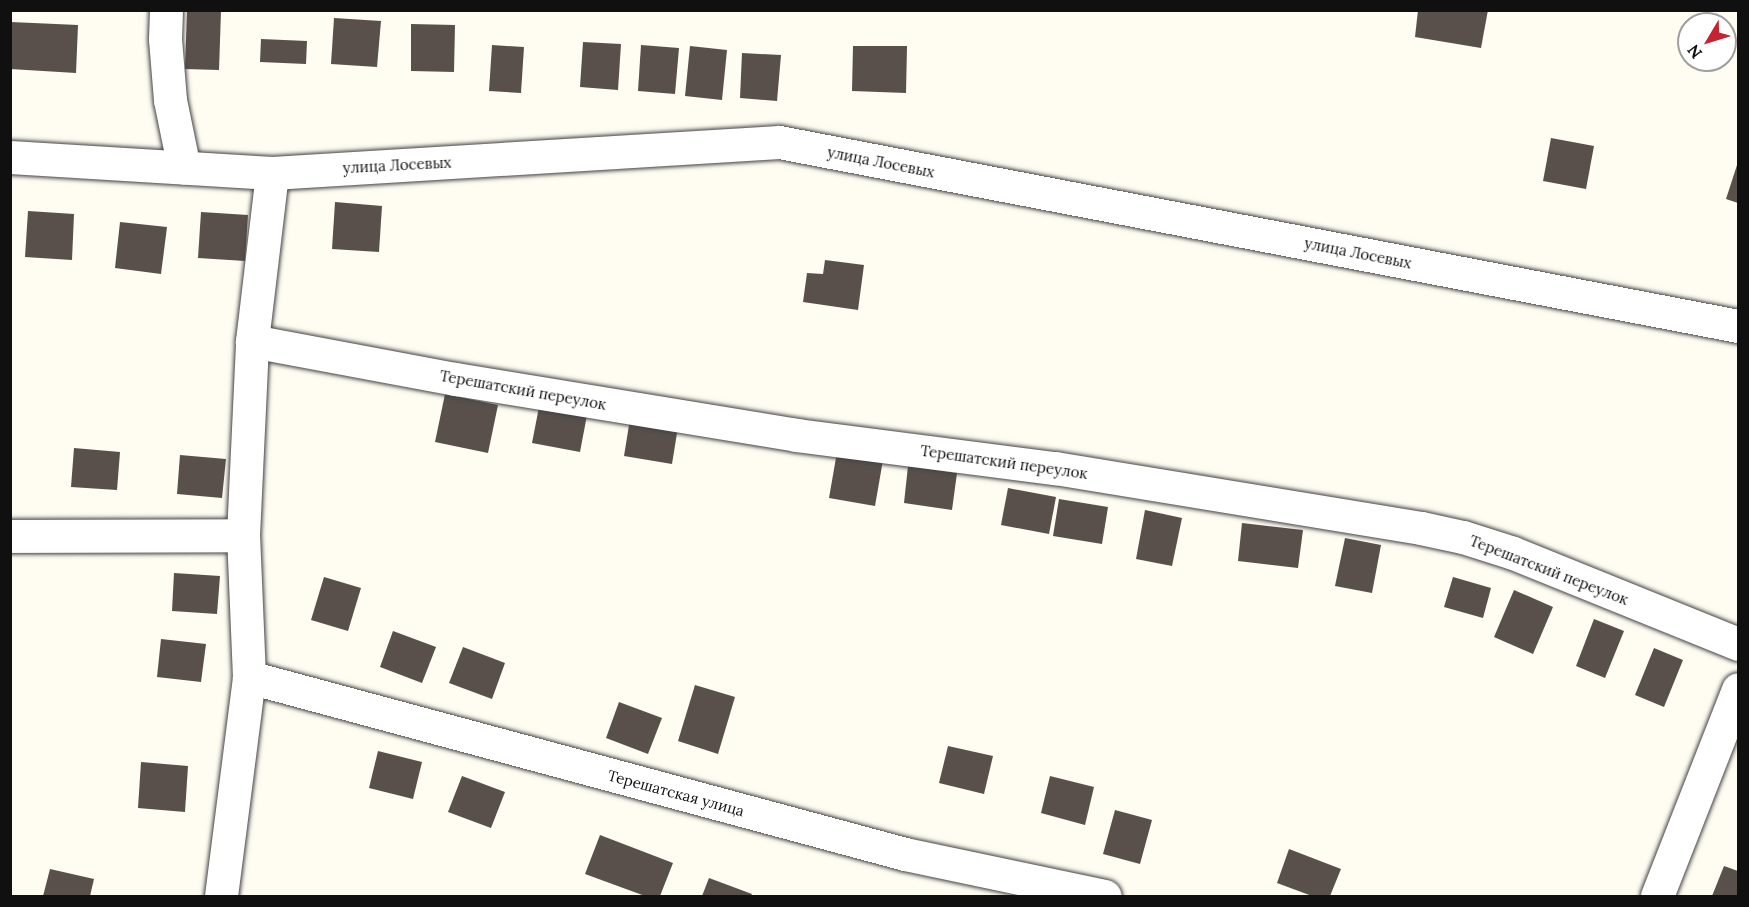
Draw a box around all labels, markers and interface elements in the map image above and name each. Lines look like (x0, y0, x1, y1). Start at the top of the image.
north arrow (1677, 12, 1737, 72)
text: N (1683, 41, 1706, 63)
street label: улица Лосевых (826, 143, 936, 181)
street label: улица Лосевых (342, 153, 452, 177)
street label: улица Лосевых (1303, 234, 1413, 272)
street label: Терешатский переулок (438, 367, 608, 413)
street label: Терешатский переулок (919, 441, 1089, 483)
street label: Терешатский переулок (1467, 531, 1631, 609)
street label: Терешатская улица (606, 766, 746, 820)

